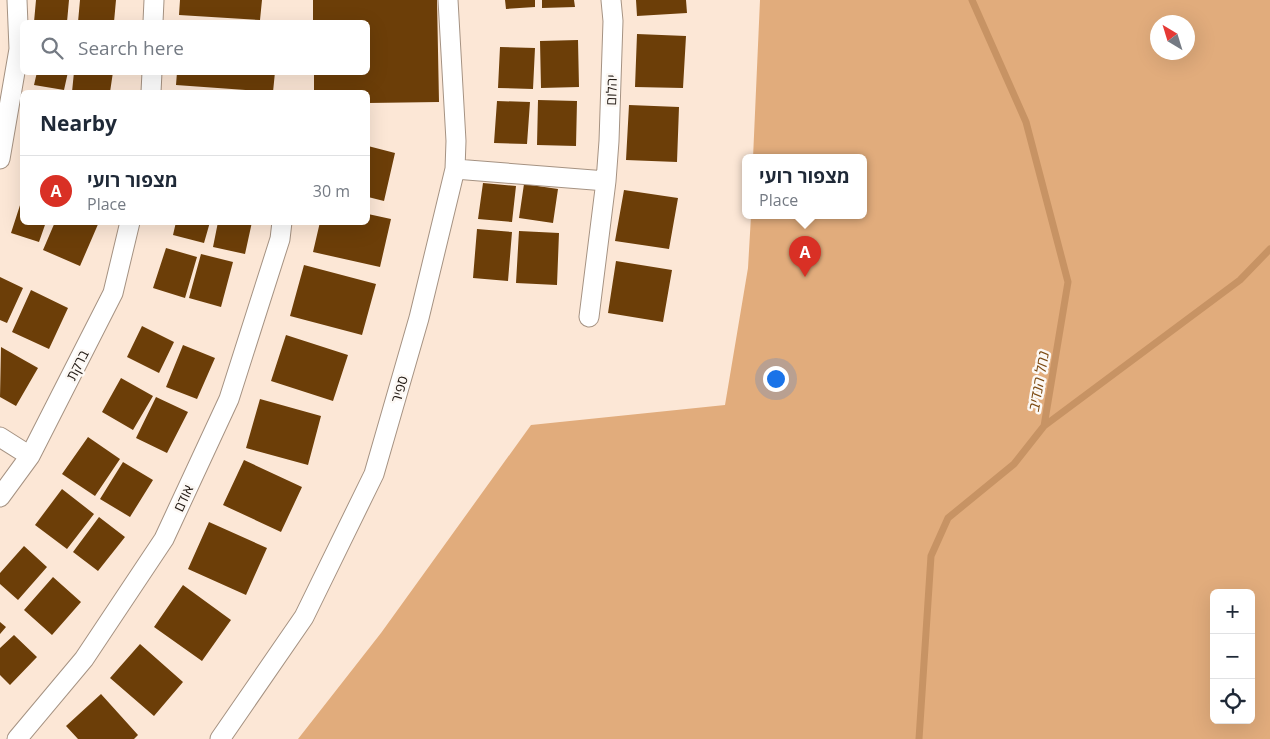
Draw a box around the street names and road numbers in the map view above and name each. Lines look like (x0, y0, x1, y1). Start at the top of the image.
street label: יהלום (601, 74, 621, 106)
street label: ברקת (61, 346, 93, 383)
street label: ספיר (386, 373, 412, 405)
street label: אודם (169, 481, 197, 515)

